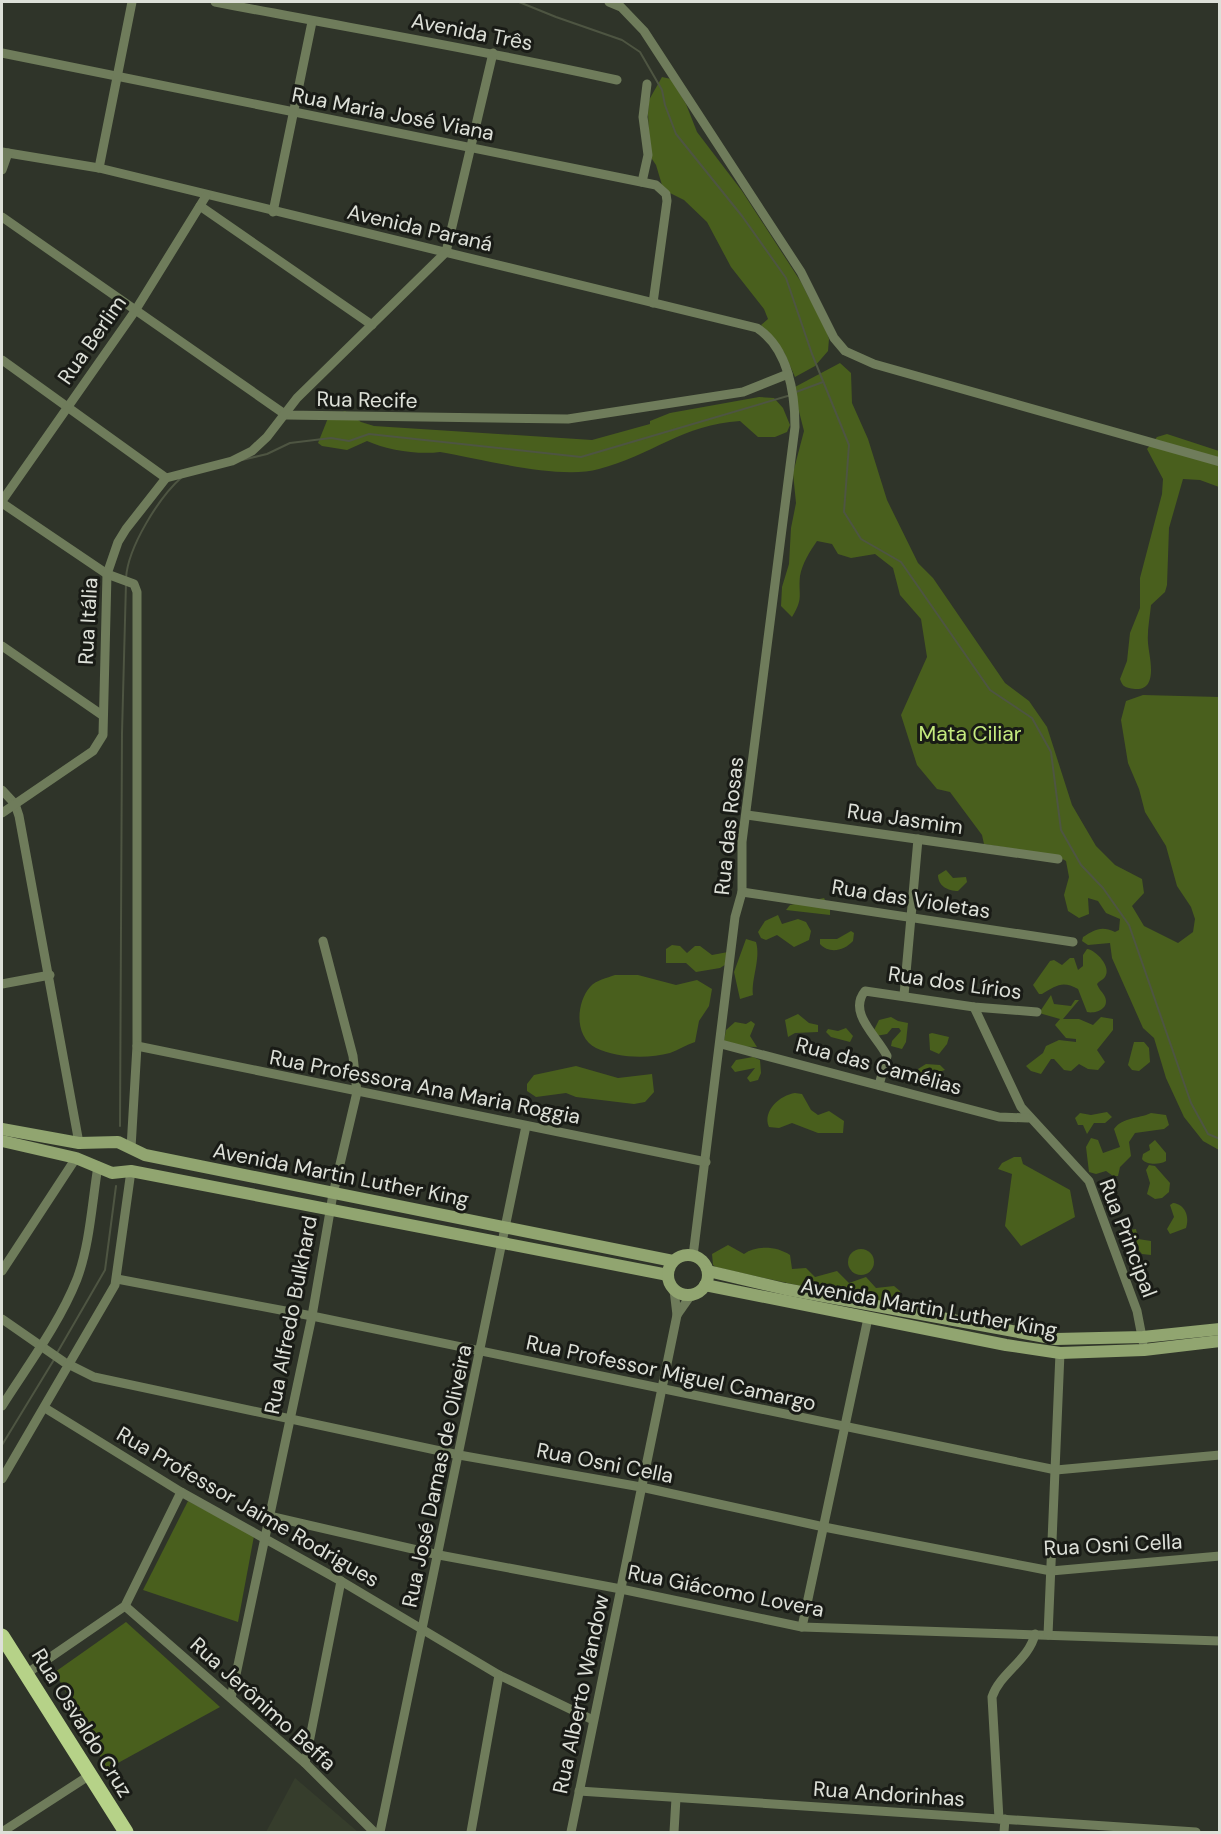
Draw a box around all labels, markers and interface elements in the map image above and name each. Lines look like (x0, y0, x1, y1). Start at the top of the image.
street label: Avenida Três (409, 7, 535, 57)
street label: Rua Maria José Viana (289, 81, 497, 147)
street label: Avenida Paraná (345, 198, 495, 258)
street label: Rua Berlim (51, 290, 133, 390)
street label: Rua Recife (316, 385, 418, 415)
street label: Rua Itália (72, 577, 104, 665)
park label: Mata Ciliar (918, 720, 1022, 748)
street label: Rua das Rosas (708, 755, 750, 897)
street label: Rua Jasmim (845, 797, 965, 841)
street label: Rua das Violetas (830, 873, 992, 925)
street label: Rua dos Lírios (886, 960, 1024, 1006)
street label: Rua das Camélias (793, 1030, 965, 1102)
street label: Rua Professora Ana Maria Roggia (267, 1043, 583, 1131)
street label: Avenida Martin Luther King (211, 1136, 472, 1214)
street label: Rua Principal (1093, 1175, 1163, 1301)
street label: Rua Alfredo Bulkhard (258, 1213, 324, 1417)
street label: Avenida Martin Luther King (798, 1272, 1060, 1344)
street label: Rua Professor Miguel Camargo (524, 1329, 818, 1417)
street label: Rua José Damas de Oliveira (395, 1342, 479, 1610)
street label: Rua Professor Jaime Rodrigues (112, 1420, 384, 1594)
street label: Rua Osni Cella (534, 1436, 676, 1490)
street label: Rua Osni Cella (1043, 1527, 1183, 1563)
street label: Rua Giácomo Lovera (625, 1558, 827, 1624)
street label: Rua Alberto Wandow (546, 1592, 616, 1796)
street label: Rua Jerônimo Beffa (184, 1631, 342, 1777)
street label: Rua Osvaldo Cruz (25, 1643, 139, 1803)
street label: Rua Andorinhas (812, 1775, 966, 1813)

